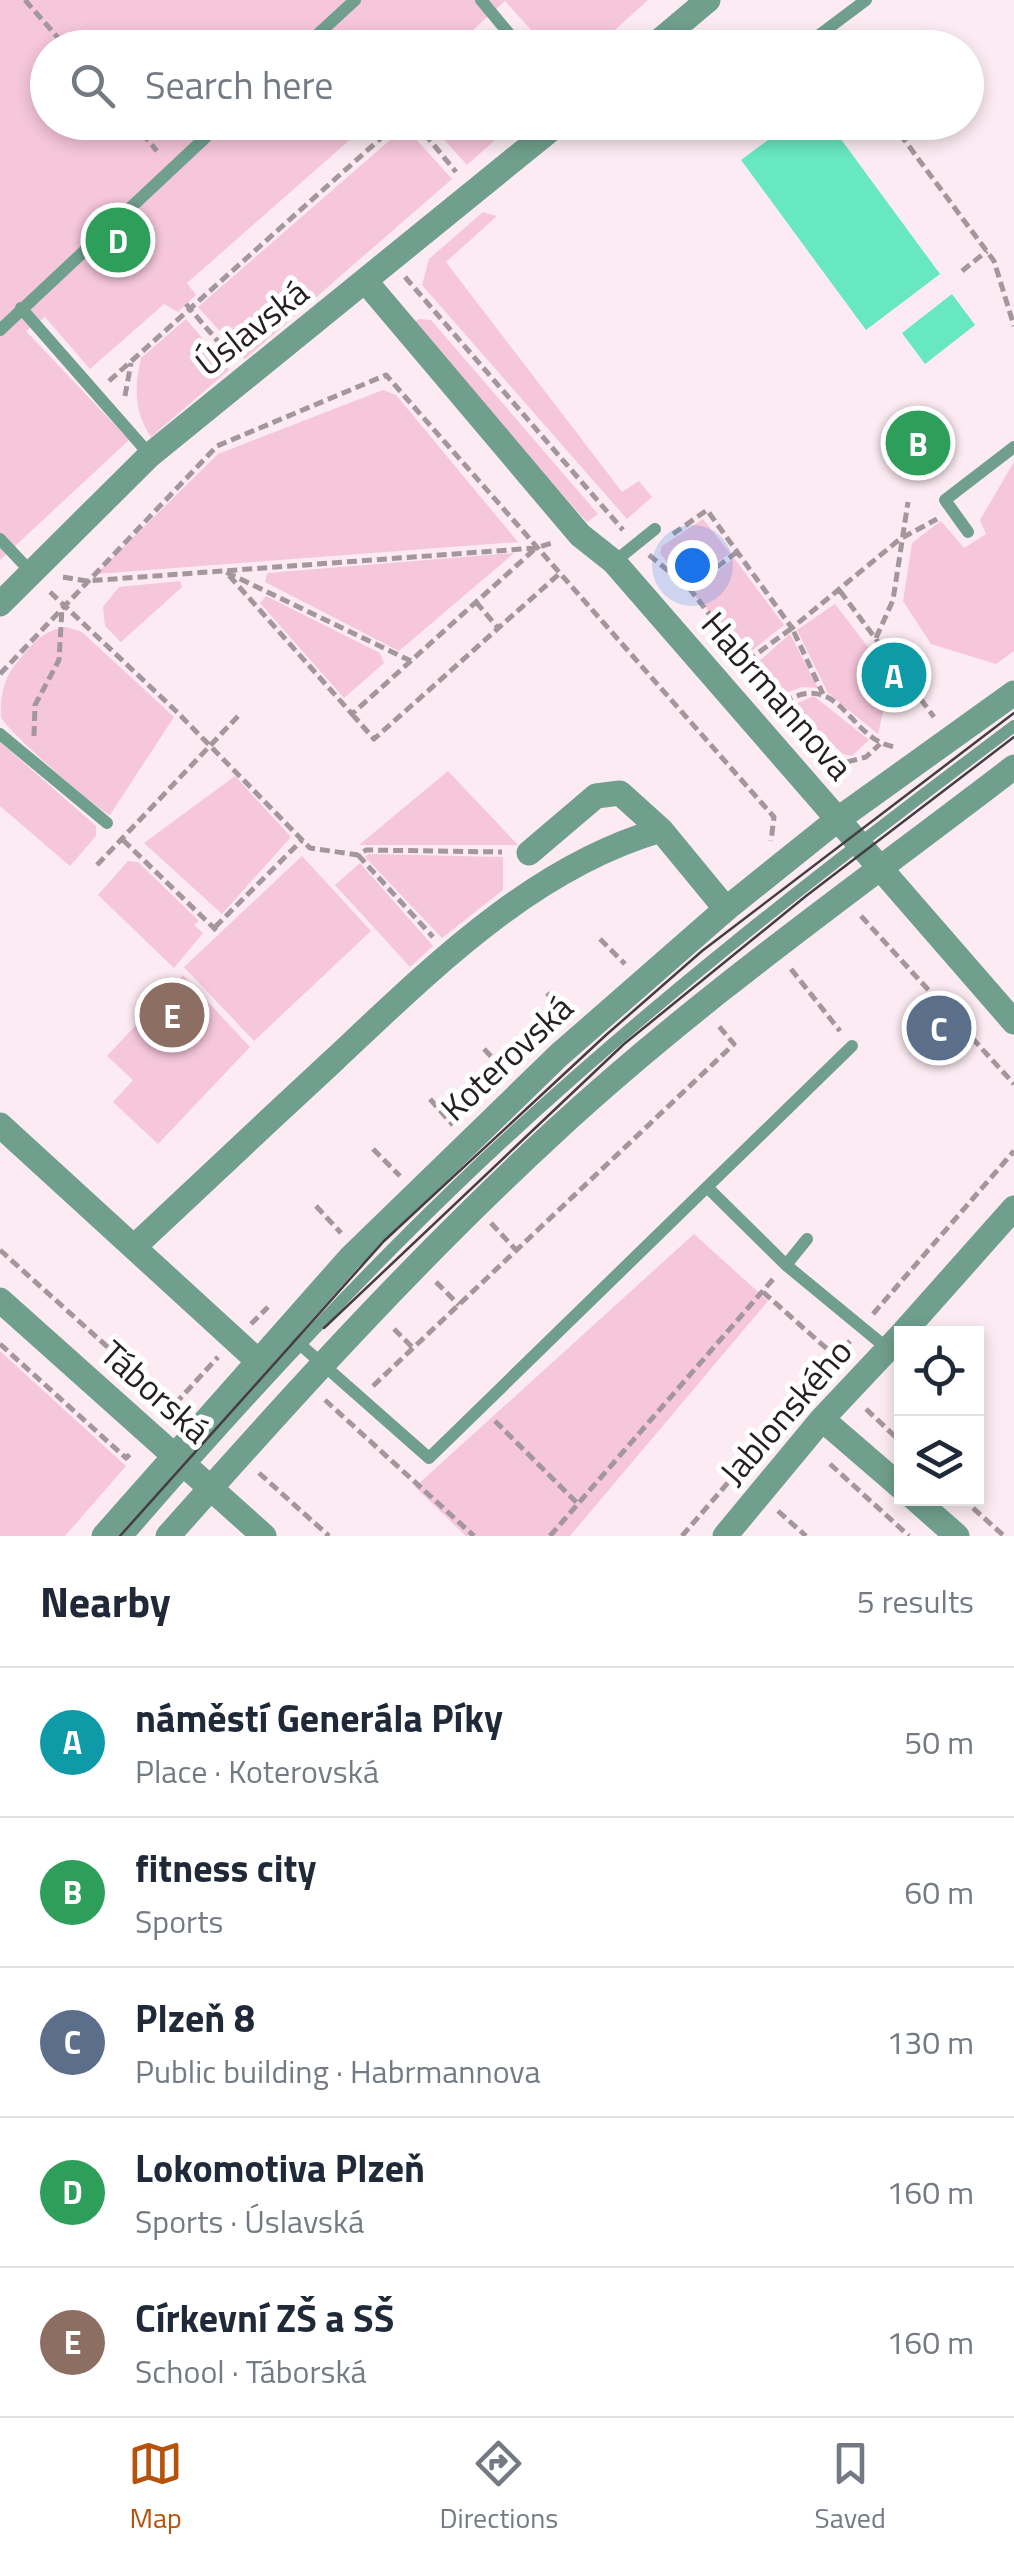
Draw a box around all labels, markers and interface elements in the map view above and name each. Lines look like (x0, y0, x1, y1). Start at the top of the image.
search box (30, 30, 984, 140)
text: Search here (145, 56, 333, 114)
icon: search (65, 58, 120, 113)
pin: D (86, 202, 150, 278)
street label: Úslavská (183, 266, 320, 389)
pin: B (886, 406, 950, 480)
your location (667, 540, 718, 591)
street label: Habrmannova (689, 599, 866, 792)
pin: A (862, 638, 926, 712)
pin: E (140, 978, 204, 1052)
street label: Koterovská (428, 981, 585, 1133)
pin: C (906, 990, 972, 1066)
street label: Jablonského (706, 1326, 864, 1497)
map controls (894, 1326, 984, 1506)
button: locate (894, 1326, 984, 1416)
street label: Táborská (88, 1327, 223, 1456)
button: layers (894, 1416, 984, 1506)
text: Nearby (40, 1569, 171, 1633)
text: 5 results (857, 1577, 974, 1625)
text: náměstí Generála Píky (135, 1689, 503, 1747)
text: A (63, 1718, 82, 1766)
text: 50 m (904, 1718, 974, 1766)
text: Place · Koterovská (135, 1747, 379, 1795)
text: fitness city (135, 1839, 316, 1897)
text: B (63, 1868, 82, 1916)
text: 60 m (904, 1868, 974, 1916)
text: Sports (135, 1897, 223, 1945)
text: Plzeň 8 (135, 1989, 255, 2047)
text: C (64, 2018, 81, 2066)
text: 130 m (886, 2018, 974, 2066)
text: Public building · Habrmannova (135, 2047, 540, 2095)
text: Lokomotiva Plzeň (135, 2139, 425, 2197)
text: D (62, 2168, 83, 2216)
text: 160 m (886, 2168, 974, 2216)
text: Sports · Úslavská (135, 2197, 364, 2245)
text: Církevní ZŠ a SŠ (135, 2289, 394, 2347)
text: E (64, 2318, 81, 2366)
text: 160 m (886, 2318, 974, 2366)
text: School · Táborská (135, 2347, 367, 2395)
tab: Map (128, 2436, 183, 2539)
tab: Directions (439, 2436, 558, 2539)
tab: Saved (815, 2436, 886, 2539)

